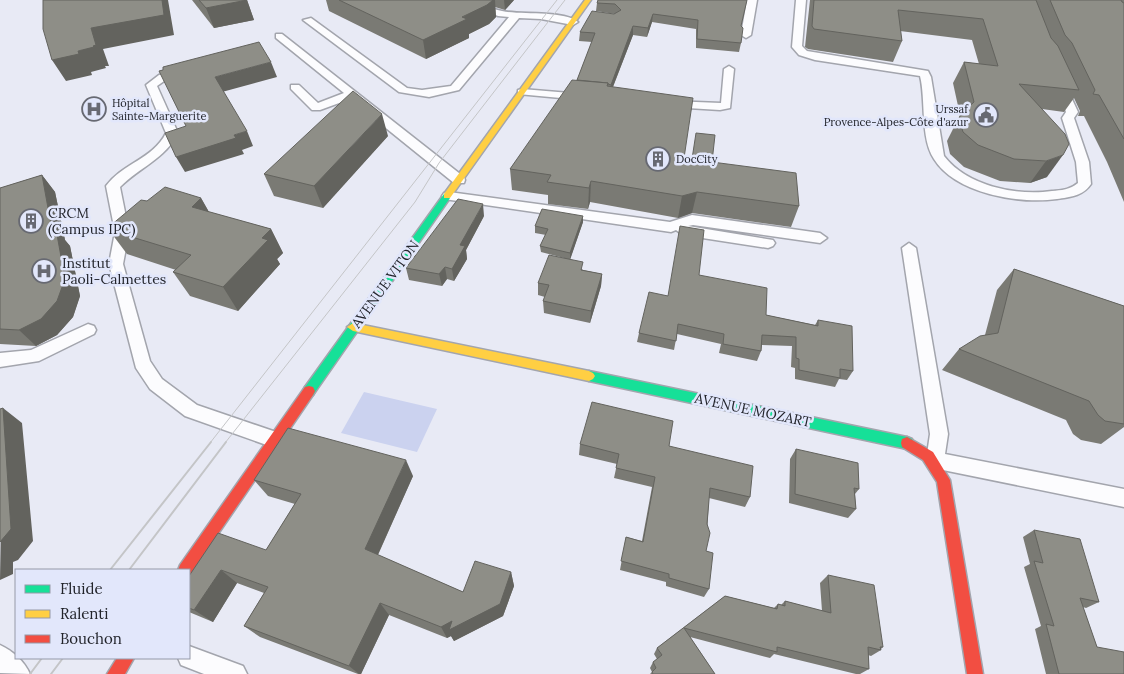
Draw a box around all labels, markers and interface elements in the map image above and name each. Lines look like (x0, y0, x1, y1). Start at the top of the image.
hospital icon: Hôpital Sainte-Marguerite (81, 96, 107, 122)
place label: Hôpital Sainte-Marguerite (112, 96, 206, 123)
place label: Urssaf Provence-Alpes-Côte d'azur (824, 102, 969, 129)
public building icon: Urssaf Provence-Alpes-Côte d'azur (973, 102, 999, 128)
building icon: DocCity (645, 146, 671, 172)
place label: DocCity (676, 152, 718, 166)
place label: CRCM (Campus IPC) (48, 204, 135, 238)
building icon: CRCM (Campus IPC) (18, 208, 44, 234)
street label: AVENUE VITON (347, 236, 423, 332)
place label: Institut Paoli-Calmettes (62, 254, 166, 288)
hospital icon: Institut Paoli-Calmettes (31, 258, 57, 284)
street label: AVENUE MOZART (692, 389, 813, 431)
legend (15, 569, 190, 659)
text: Fluide (60, 579, 103, 598)
text: Ralenti (60, 604, 108, 623)
text: Bouchon (60, 629, 122, 648)

